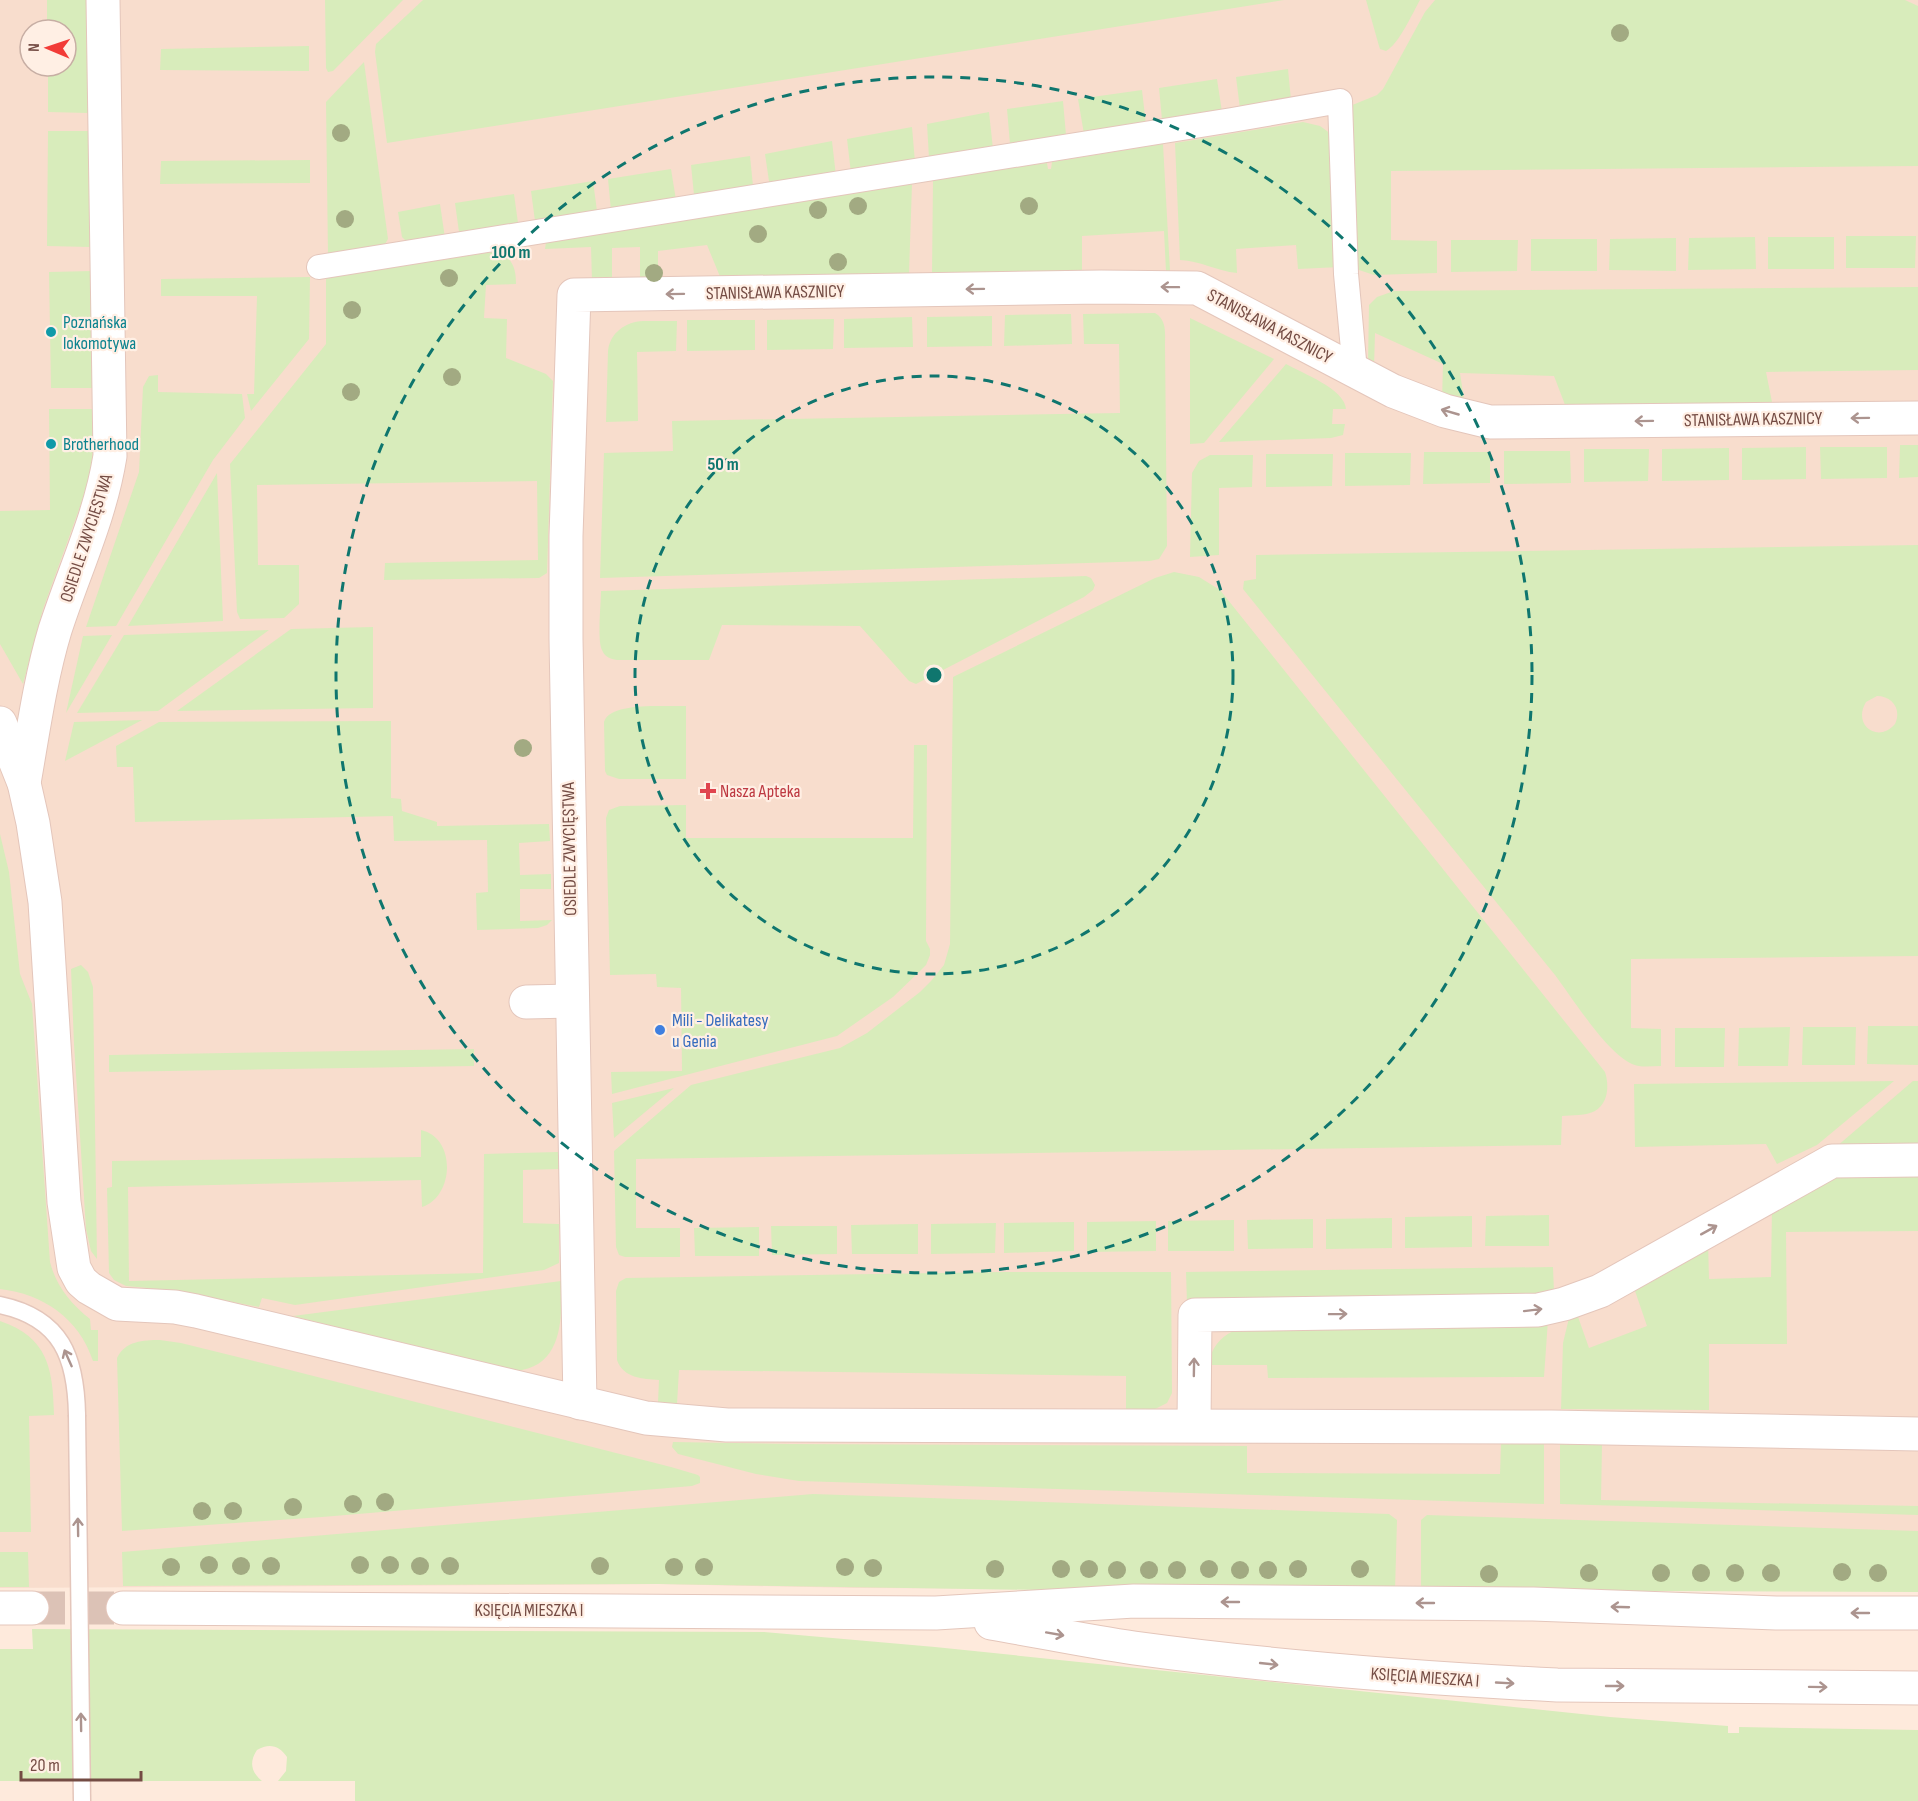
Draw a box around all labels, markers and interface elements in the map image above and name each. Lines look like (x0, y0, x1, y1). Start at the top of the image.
north arrow (18, 18, 78, 78)
text: N (25, 43, 44, 52)
text: 100 m (492, 242, 531, 263)
street label: STANISŁAWA KASZNICY (706, 281, 845, 304)
one-way arrow (1160, 281, 1180, 293)
one-way arrow (965, 283, 985, 295)
street label: STANISŁAWA KASZNICY (1204, 285, 1336, 368)
one-way arrow (665, 288, 685, 300)
place label: Poznańska lokomotywa (63, 312, 136, 354)
marker: Poznańska lokomotywa (44, 325, 58, 339)
one-way arrow (1441, 406, 1460, 417)
street label: STANISŁAWA KASZNICY (1684, 408, 1823, 431)
one-way arrow (1850, 412, 1870, 424)
one-way arrow (1634, 415, 1654, 427)
place label: Brotherhood (63, 434, 139, 455)
marker: Brotherhood (44, 437, 58, 451)
text: 50 m (707, 454, 739, 475)
street label: OSIEDLE ZWYCIĘSTWA (56, 471, 117, 605)
centre of rings (924, 665, 944, 685)
place label: Nasza Apteka (720, 781, 801, 802)
street label: OSIEDLE ZWYCIĘSTWA (558, 782, 581, 916)
marker: Nasza Apteka (701, 784, 715, 798)
place label: Mili - Delikatesy u Genia (672, 1010, 768, 1052)
marker: Mili - Delikatesy u Genia (653, 1023, 667, 1037)
one-way arrow (1700, 1223, 1717, 1235)
one-way arrow (1523, 1305, 1542, 1316)
one-way arrow (1328, 1308, 1348, 1320)
one-way arrow (62, 1349, 73, 1367)
one-way arrow (1188, 1357, 1200, 1377)
one-way arrow (72, 1517, 84, 1537)
one-way arrow (1220, 1596, 1240, 1608)
one-way arrow (1415, 1597, 1435, 1609)
street label: KSIĘCIA MIESZKA I (475, 1600, 583, 1621)
one-way arrow (1610, 1602, 1630, 1613)
one-way arrow (1850, 1607, 1870, 1619)
one-way arrow (1045, 1629, 1065, 1640)
one-way arrow (1259, 1659, 1279, 1670)
street label: KSIĘCIA MIESZKA I (1370, 1663, 1480, 1692)
one-way arrow (1495, 1677, 1515, 1688)
one-way arrow (1605, 1680, 1625, 1692)
one-way arrow (1807, 1681, 1827, 1693)
one-way arrow (75, 1712, 87, 1732)
scale bar (21, 1744, 141, 1782)
text: 20 m (30, 1755, 60, 1776)

